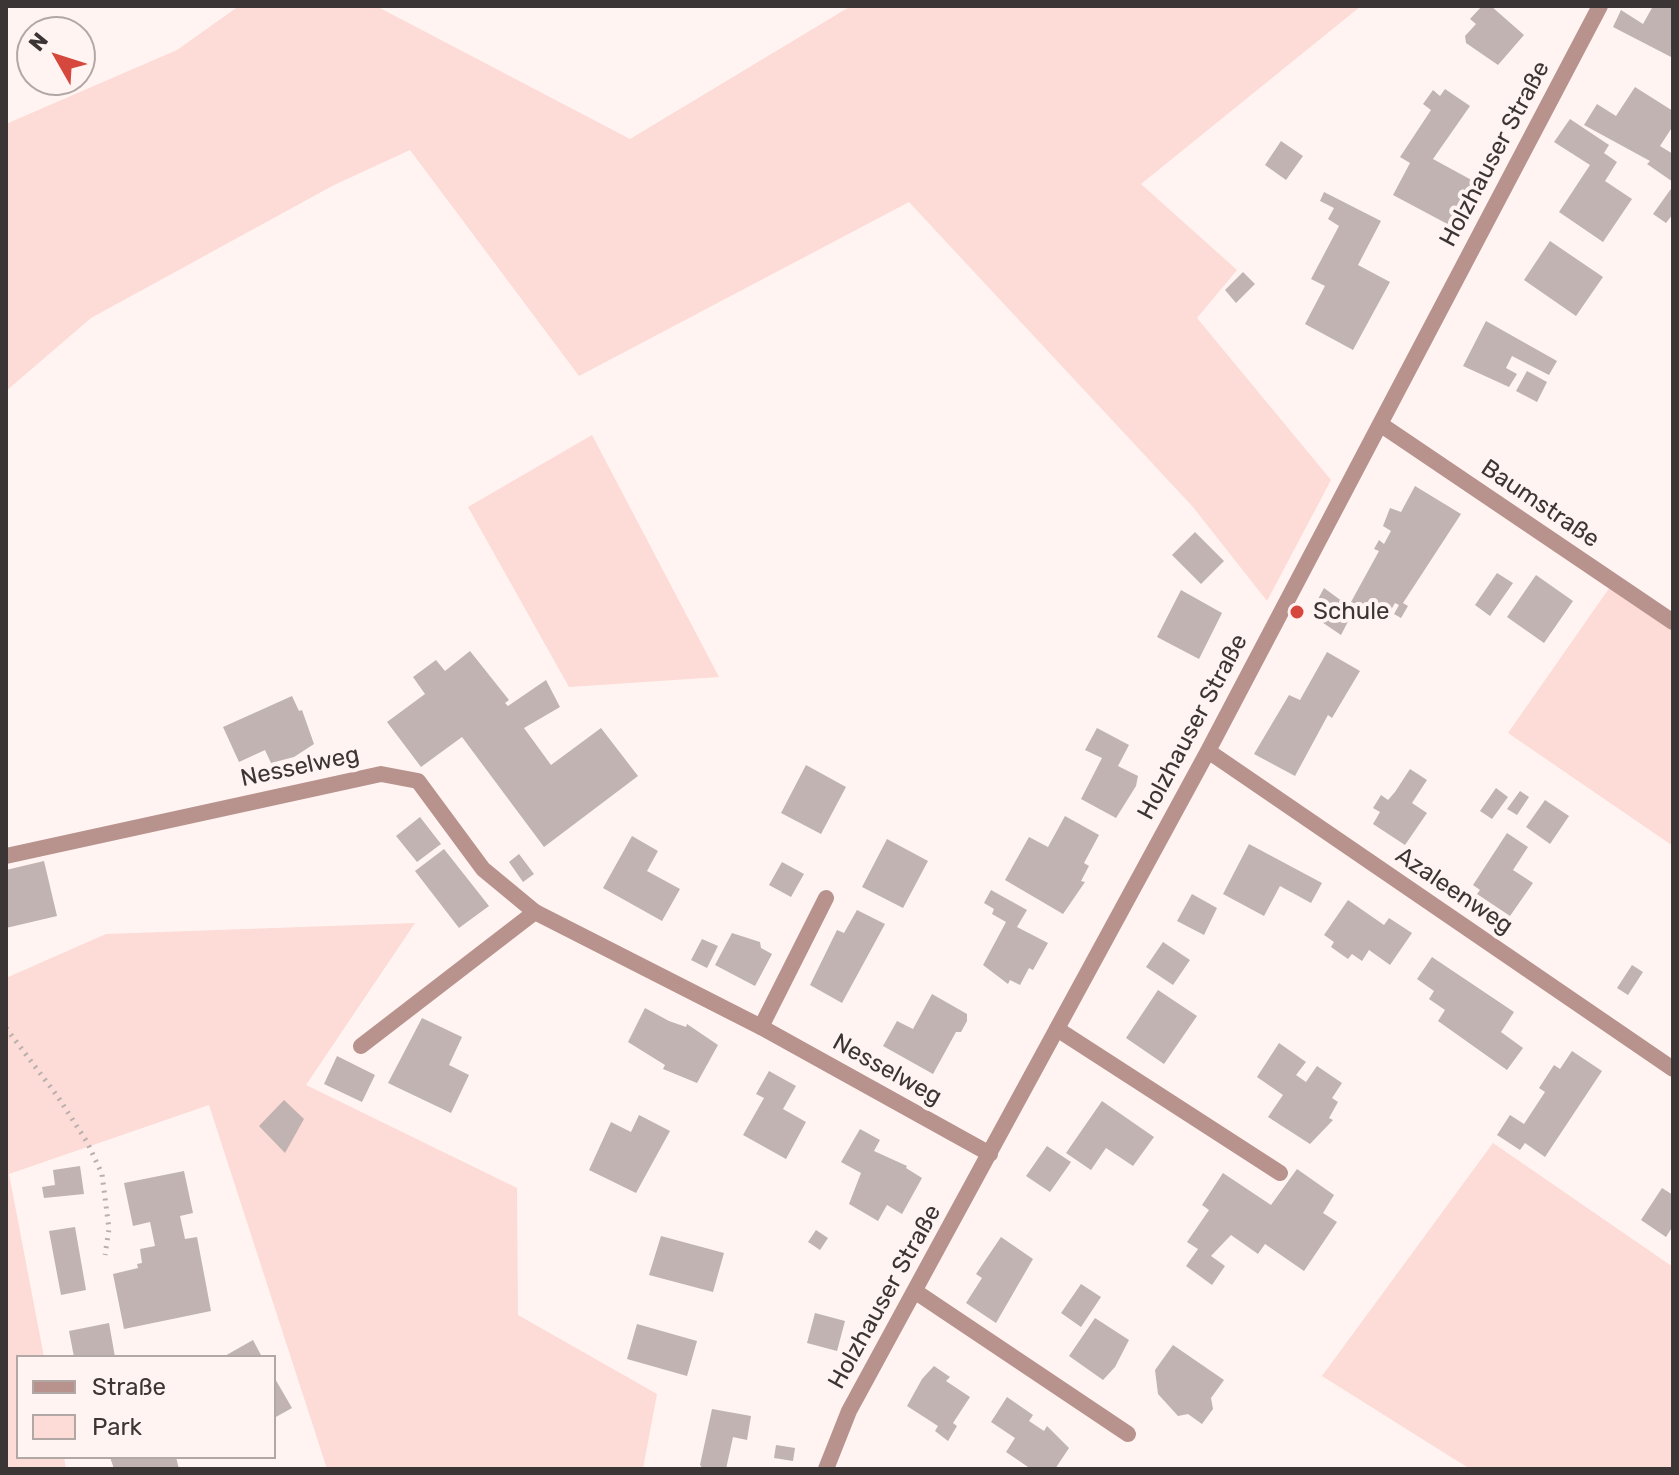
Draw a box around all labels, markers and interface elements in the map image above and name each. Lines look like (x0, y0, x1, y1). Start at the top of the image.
north arrow (16, 16, 96, 96)
text: N (23, 27, 54, 56)
street label: Holzhauser Straße (1434, 56, 1556, 252)
street label: Baumstraße (1475, 454, 1605, 554)
place label: Schule (1313, 598, 1390, 626)
marker: Schule (1288, 603, 1306, 621)
street label: Holzhauser Straße (1132, 629, 1254, 825)
street label: Nesselweg (238, 740, 362, 794)
street label: Azaleenweg (1390, 841, 1518, 941)
street label: Nesselweg (827, 1028, 947, 1112)
street label: Holzhauser Straße (822, 1200, 948, 1394)
legend (16, 1355, 276, 1459)
text: Straße (92, 1373, 166, 1401)
text: Park (92, 1413, 142, 1441)

